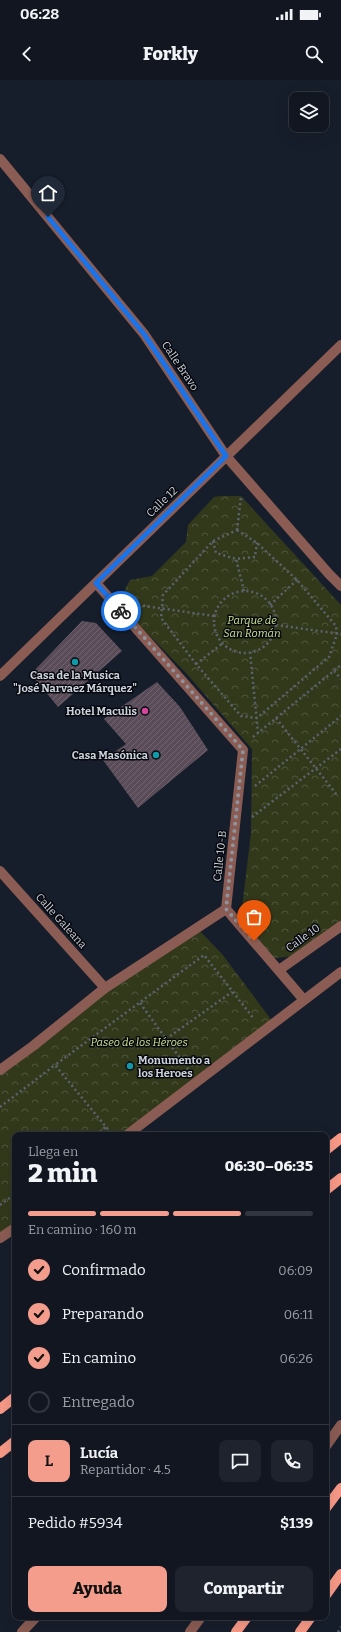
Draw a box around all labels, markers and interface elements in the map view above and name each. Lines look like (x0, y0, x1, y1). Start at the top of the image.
text: 06:28 (20, 5, 59, 23)
icon: back (16, 43, 38, 65)
text: Forkly (143, 43, 198, 65)
icon: search (303, 43, 325, 65)
map controls (289, 92, 329, 132)
button: layers (289, 92, 329, 132)
pin (31, 176, 65, 217)
icon: home (37, 182, 59, 204)
street label: Calle Bravo (159, 339, 201, 393)
street label: Calle 12 (144, 484, 180, 520)
courier (101, 591, 141, 631)
icon: bike (110, 600, 132, 622)
park label: Parque de San Román (223, 614, 281, 640)
marker: Casa de la Musica "José Narvaez Márquez" (70, 657, 80, 667)
place label: Casa de la Musica "José Narvaez Márquez" (13, 669, 137, 695)
place label: Hotel Maculis (66, 705, 138, 718)
marker: Hotel Maculis (140, 706, 150, 716)
place label: Casa Masónica (72, 749, 149, 762)
marker: Casa Masónica (151, 750, 161, 760)
street label: Calle 10-B (211, 830, 229, 882)
street label: Calle Galeana (33, 891, 89, 951)
pin (237, 900, 271, 941)
icon: bag (243, 906, 265, 928)
street label: Calle 10 (283, 921, 323, 955)
park label: Paseo de los Héroes (90, 1036, 188, 1049)
place label: Monumento a los Heroes (138, 1054, 211, 1080)
marker: Monumento a los Heroes (125, 1061, 135, 1071)
text: Llega en (28, 1144, 78, 1159)
text: 06:30–06:35 (225, 1157, 313, 1175)
text: 2 min (28, 1158, 98, 1189)
text: En camino · 160 m (28, 1222, 136, 1237)
icon: check (28, 1259, 50, 1281)
text: Confirmado (62, 1261, 146, 1279)
text: 06:09 (278, 1263, 313, 1278)
icon: check (28, 1303, 50, 1325)
text: Preparando (62, 1305, 144, 1323)
text: 06:11 (284, 1307, 313, 1322)
icon: check (28, 1347, 50, 1369)
text: En camino (62, 1349, 136, 1367)
text: 06:26 (280, 1351, 313, 1366)
text: Entregado (62, 1393, 135, 1411)
button: chat (219, 1440, 261, 1482)
button: phone (271, 1440, 313, 1482)
text: Lucía (80, 1444, 118, 1462)
text: L (45, 1452, 53, 1470)
text: Repartidor · 4.5 (80, 1462, 171, 1477)
text: Pedido #5934 (28, 1514, 122, 1532)
text: $139 (280, 1514, 313, 1532)
button: Ayuda (28, 1566, 167, 1612)
button: Compartir (175, 1566, 313, 1612)

